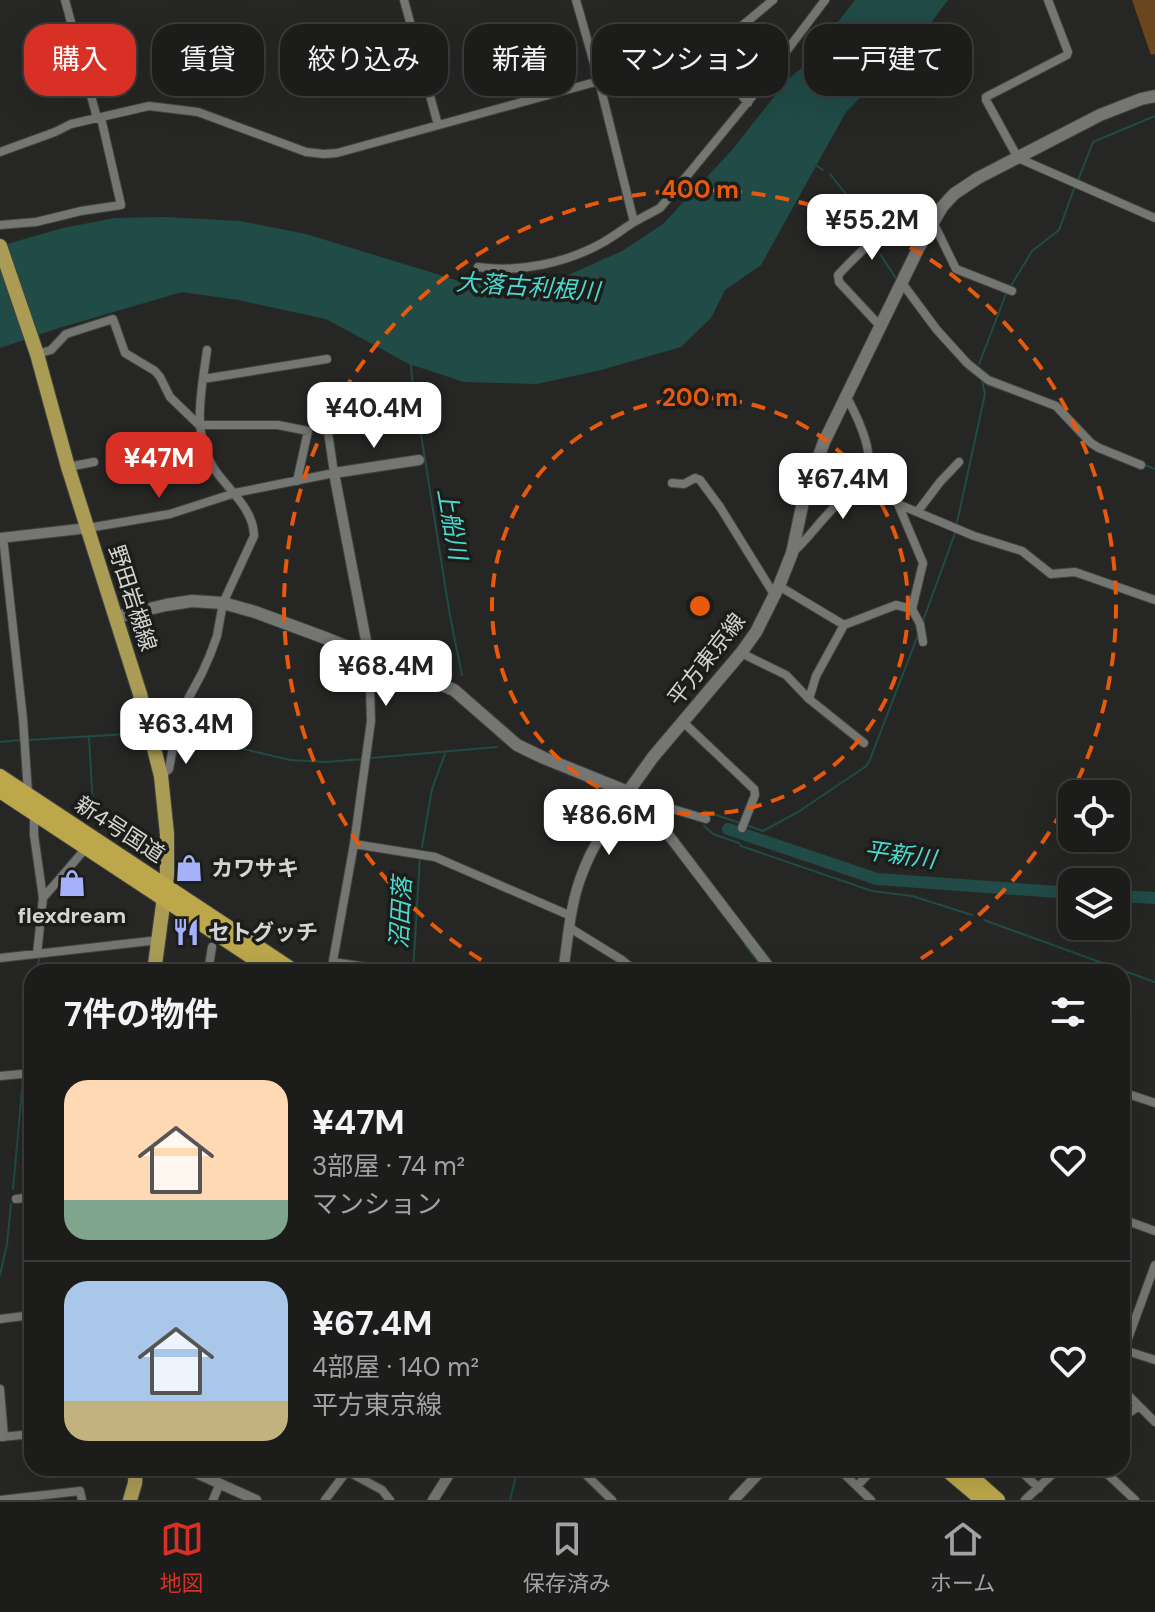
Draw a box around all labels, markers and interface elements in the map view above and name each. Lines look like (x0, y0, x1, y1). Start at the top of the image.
chip: 購入 (24, 24, 136, 96)
chip: 賃貸 (152, 24, 264, 96)
chip: 絞り込み (280, 24, 448, 96)
chip: 新着 (464, 24, 576, 96)
chip: マンション (592, 24, 788, 96)
chip: 一戸建て (804, 24, 972, 96)
text: 400 m (661, 174, 739, 205)
pin: ¥55.2M (807, 194, 937, 262)
text: ¥55.2M (825, 203, 919, 237)
water label: 大落古利根川 (455, 266, 604, 307)
pin: ¥40.4M (309, 382, 439, 450)
text: 200 m (662, 382, 738, 413)
text: ¥40.4M (325, 391, 423, 425)
pin: ¥47M (112, 432, 206, 500)
text: ¥47M (124, 441, 194, 475)
pin: ¥67.4M (778, 453, 908, 521)
text: ¥67.4M (797, 462, 889, 496)
water label: 上船川 (431, 486, 475, 565)
street label: 野田岩槻線 (102, 541, 163, 655)
centre of rings (686, 592, 714, 620)
street label: 平方東京線 (661, 607, 752, 712)
pin: ¥68.4M (321, 640, 451, 708)
text: ¥68.4M (338, 649, 434, 683)
pin: ¥63.4M (121, 698, 251, 766)
text: ¥63.4M (138, 707, 234, 741)
map controls (1058, 780, 1130, 940)
button: locate (1058, 780, 1130, 852)
pin: ¥86.6M (544, 789, 674, 857)
street label: 新4号国道 (69, 790, 170, 869)
text: ¥86.6M (562, 798, 656, 832)
water label: 平新川 (862, 834, 941, 875)
shop icon: カワサキ (174, 853, 204, 883)
place label: カワサキ (211, 854, 299, 883)
shop icon: flexdream (57, 868, 87, 898)
button: layers (1058, 868, 1130, 940)
water label: 沼田落 (383, 872, 418, 950)
place label: flexdream (18, 901, 126, 930)
restaurant icon: セトグッチ (171, 917, 201, 947)
place label: セトグッチ (208, 918, 318, 947)
icon: filters (1046, 990, 1090, 1034)
text: 7件の物件 (64, 992, 218, 1037)
text: ¥47M (312, 1100, 405, 1145)
icon: home (128, 1112, 224, 1208)
icon: heart (1046, 1138, 1090, 1182)
text: 3部屋 · 74 m² (312, 1149, 465, 1183)
text: マンション (312, 1187, 442, 1221)
text: ¥67.4M (312, 1301, 432, 1346)
icon: home (128, 1313, 224, 1409)
icon: heart (1046, 1339, 1090, 1383)
text: 4部屋 · 140 m² (312, 1350, 479, 1384)
text: 平方東京線 (312, 1388, 442, 1422)
tab: 地図 (160, 1517, 204, 1598)
tab: 保存済み (523, 1517, 611, 1598)
tab: ホーム (930, 1517, 995, 1598)

